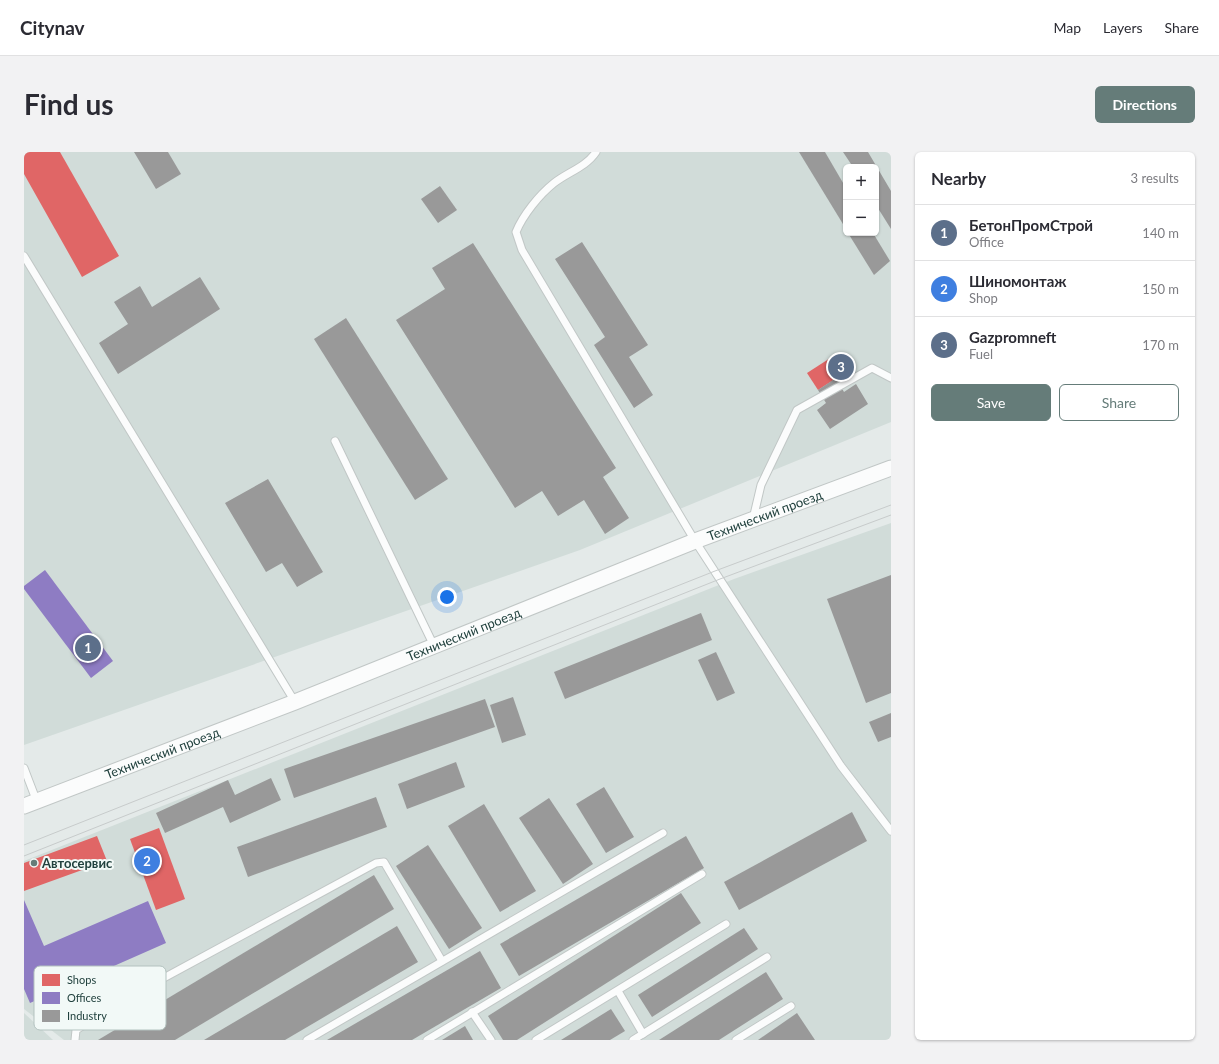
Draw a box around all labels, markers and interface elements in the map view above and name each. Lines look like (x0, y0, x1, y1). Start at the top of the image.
text: Citynav (20, 16, 85, 39)
text: Map (1053, 19, 1081, 36)
text: Layers (1103, 19, 1143, 36)
text: Share (1165, 19, 1199, 36)
button: Directions (1095, 86, 1195, 123)
text: Find us (24, 87, 114, 121)
map controls (843, 164, 879, 236)
button: + (843, 164, 879, 200)
text: Nearby (931, 168, 986, 189)
text: 3 results (1131, 170, 1179, 186)
button: − (843, 200, 879, 236)
text: БетонПромСтрой (969, 216, 1093, 234)
text: 1 (940, 225, 948, 241)
text: 140 m (1142, 225, 1179, 241)
text: Office (969, 234, 1004, 250)
text: Шиномонтаж (969, 272, 1067, 290)
text: 2 (940, 281, 948, 297)
text: 150 m (1142, 281, 1179, 297)
text: Shop (969, 290, 998, 306)
text: Gazpromneft (969, 328, 1056, 346)
text: 3 (940, 337, 948, 353)
text: 170 m (1142, 337, 1179, 353)
text: Fuel (969, 346, 993, 362)
pin: 3 (828, 352, 854, 382)
button: Save (931, 384, 1051, 421)
button: Share (1059, 384, 1179, 421)
street label: Технический проезд (705, 486, 825, 544)
your location (437, 587, 457, 607)
street label: Технический проезд (404, 604, 523, 664)
pin: 1 (75, 633, 101, 663)
street label: Технический проезд (102, 724, 222, 782)
pin: 2 (134, 846, 160, 876)
place label: Автосервис (41, 855, 113, 871)
marker: Автосервис (29, 858, 39, 868)
legend (34, 966, 166, 1030)
text: Shops (67, 973, 96, 986)
text: Offices (67, 991, 101, 1004)
text: Industry (67, 1009, 107, 1022)

